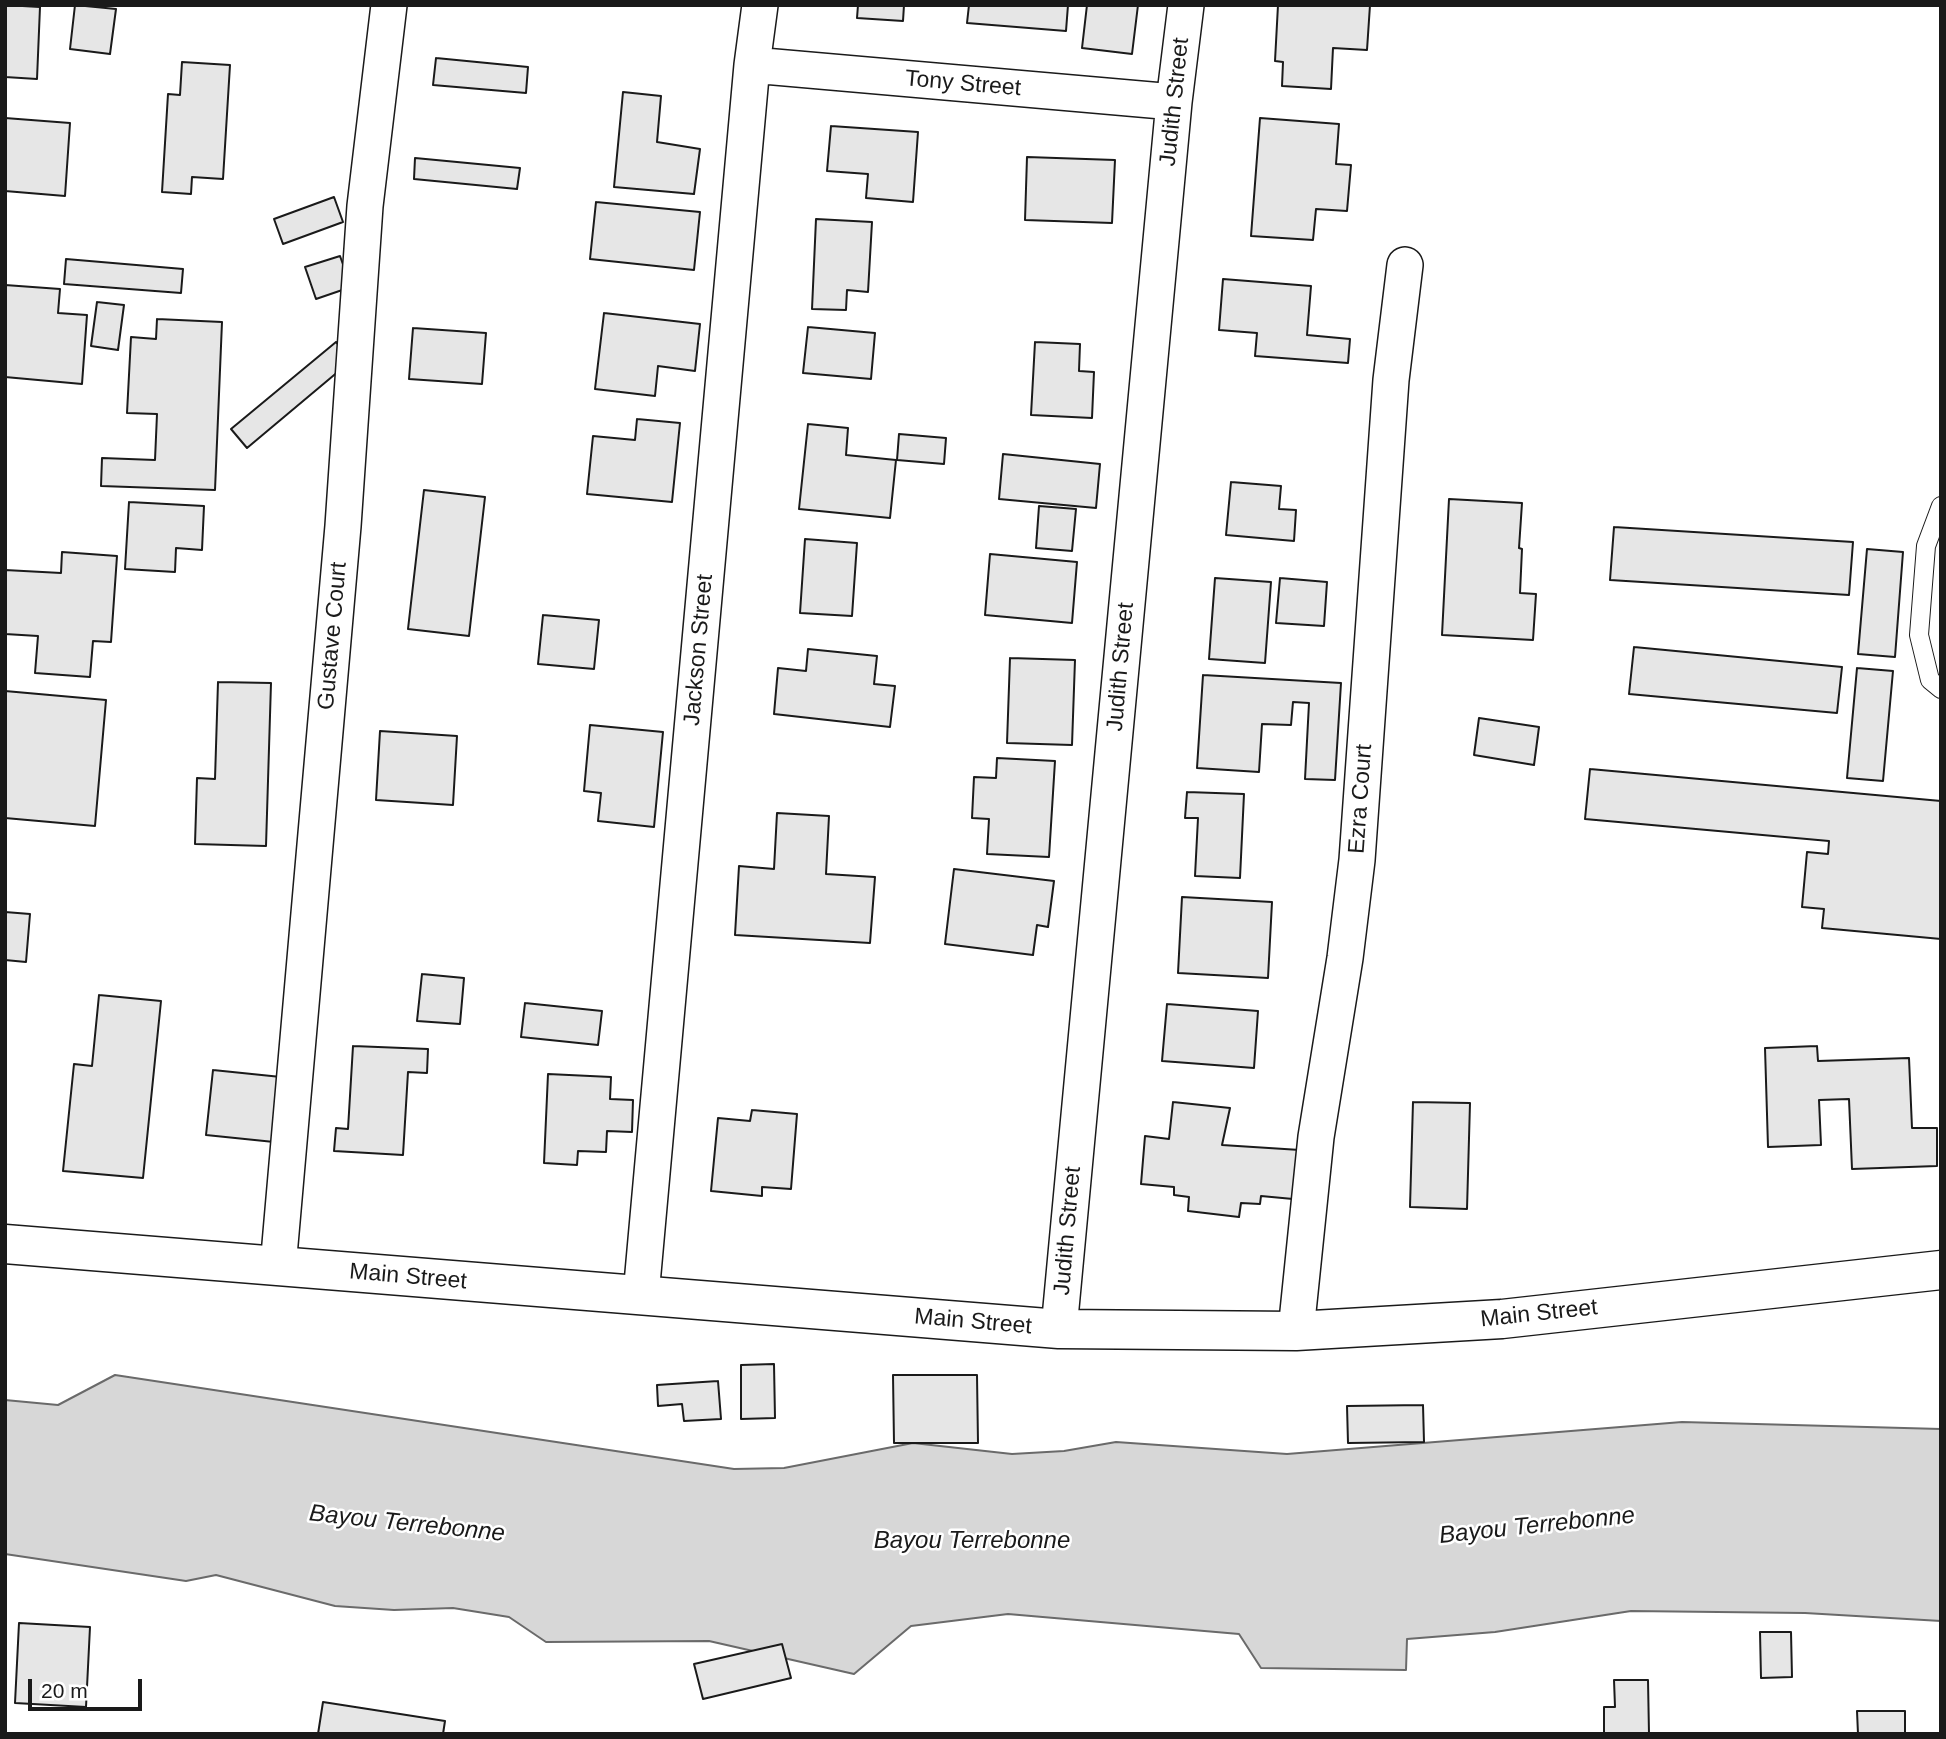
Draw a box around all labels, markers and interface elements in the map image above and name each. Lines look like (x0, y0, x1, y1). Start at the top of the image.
street label: Judith Street (1155, 36, 1195, 168)
street label: Tony Street (904, 65, 1022, 103)
street label: Gustave Court (313, 561, 353, 711)
street label: Jackson Street (679, 573, 719, 727)
street label: Judith Street (1102, 601, 1140, 733)
street label: Ezra Court (1343, 743, 1379, 855)
street label: Judith Street (1049, 1165, 1087, 1297)
street label: Main Street (348, 1258, 468, 1296)
street label: Main Street (1479, 1294, 1599, 1334)
street label: Main Street (913, 1303, 1033, 1341)
water label: Bayou Terrebonne (308, 1499, 506, 1549)
water label: Bayou Terrebonne (1438, 1501, 1636, 1551)
water label: Bayou Terrebonne (874, 1527, 1070, 1555)
scale bar (32, 1666, 145, 1710)
text: 20 m (41, 1679, 88, 1702)

